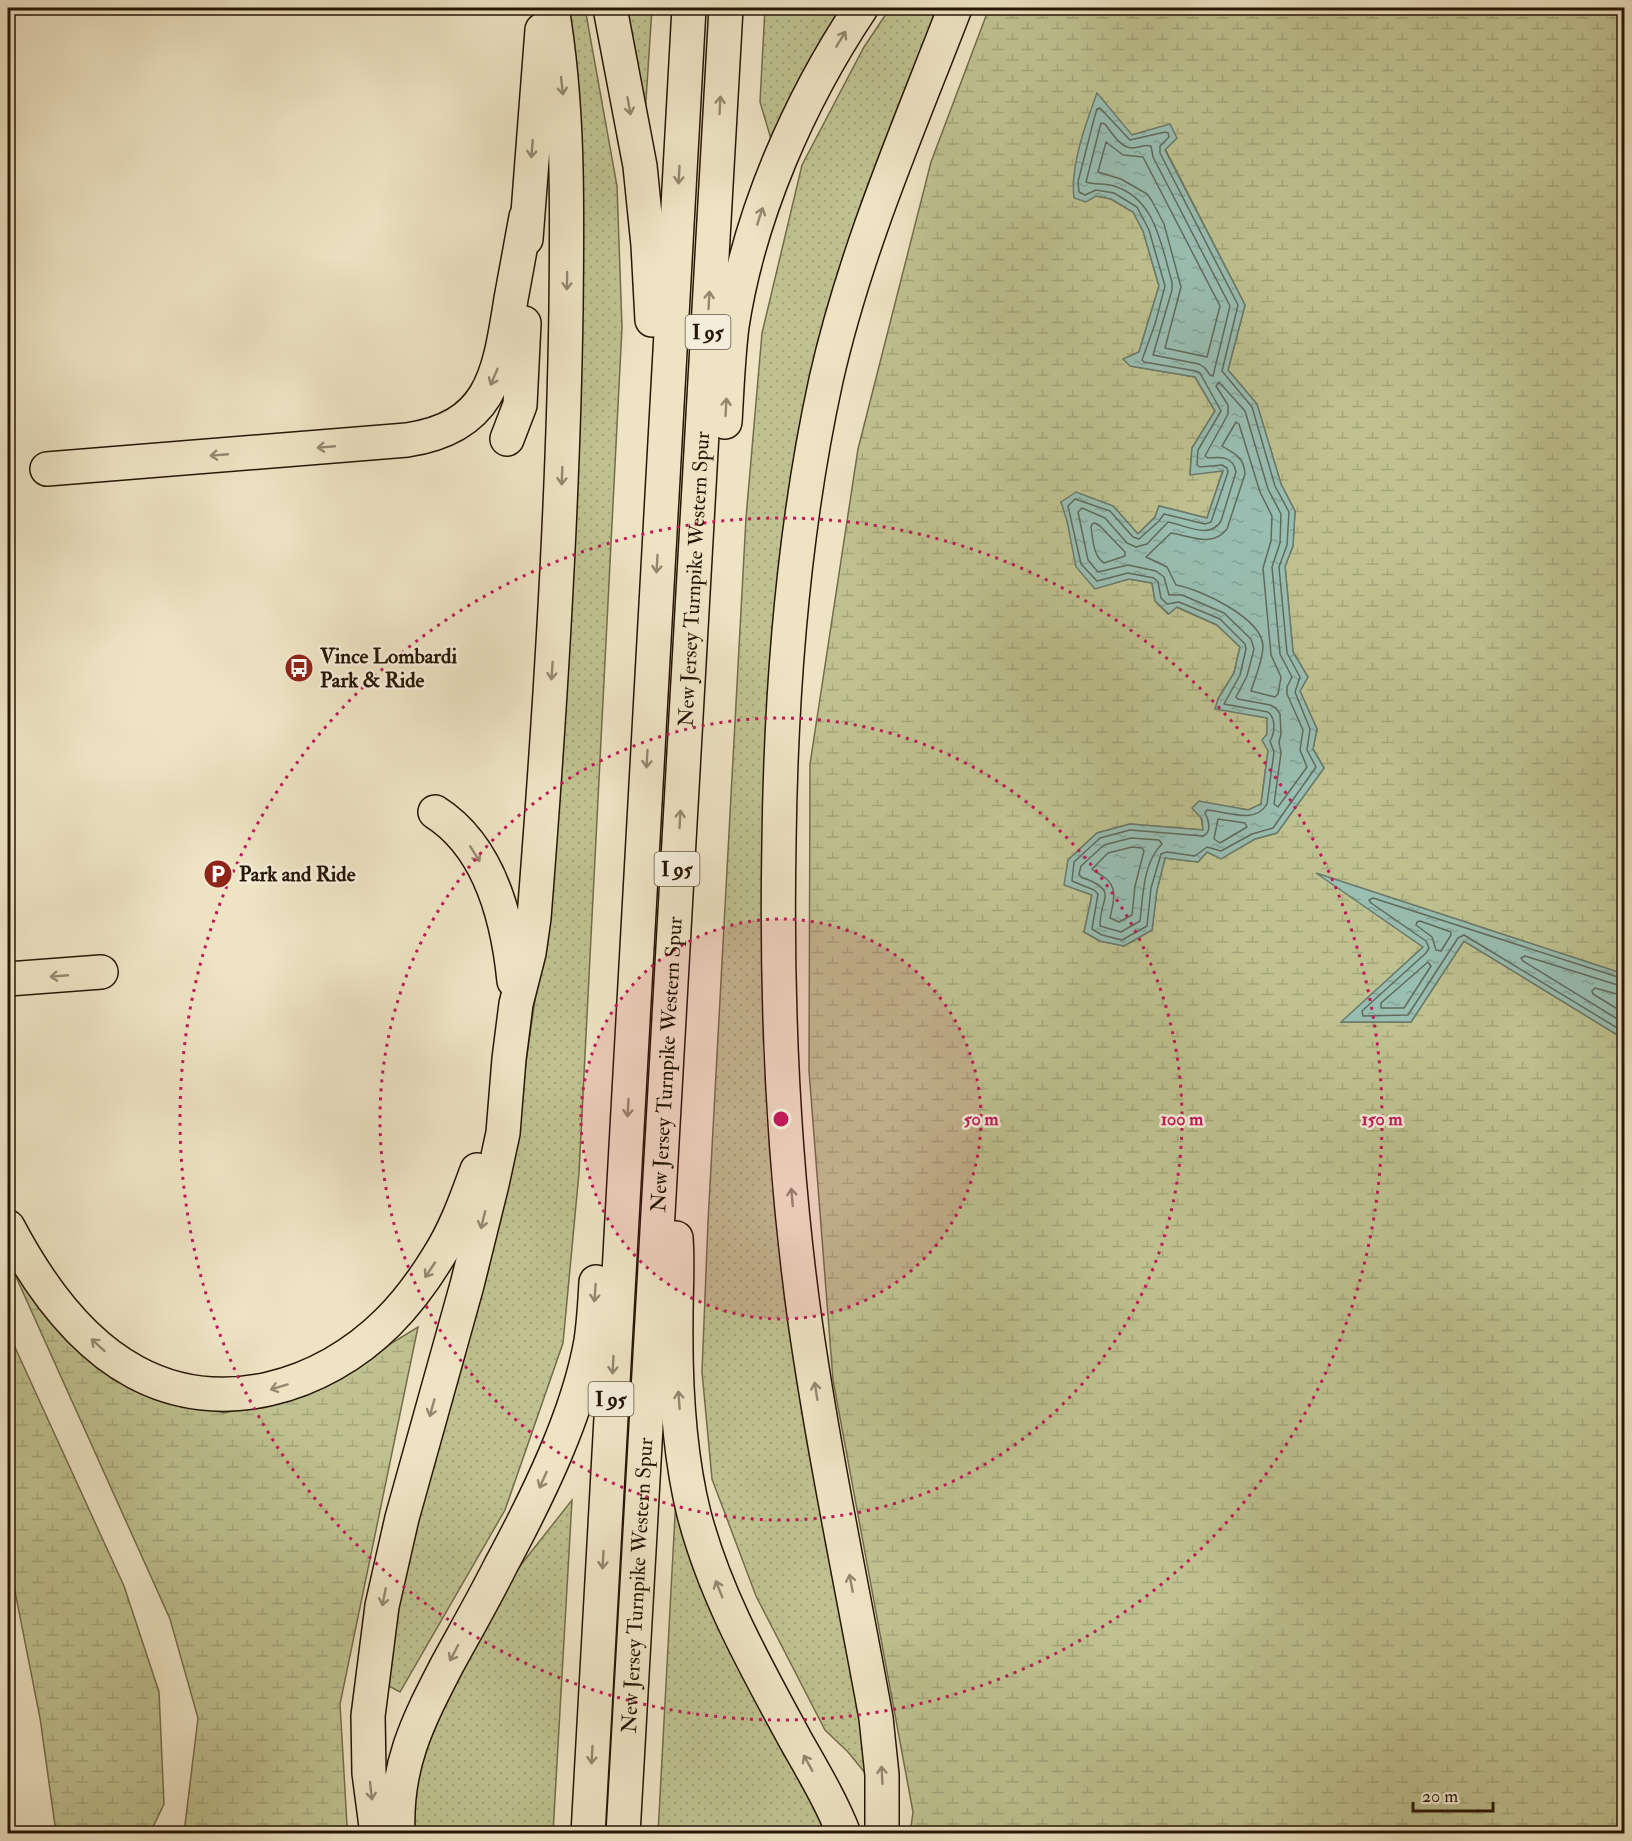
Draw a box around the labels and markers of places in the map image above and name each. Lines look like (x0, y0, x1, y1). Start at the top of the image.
place label: Vince Lombardi Park & Ride (319, 643, 457, 694)
bus stop icon: Vince Lombardi Park & Ride (283, 652, 315, 684)
parking icon: Park and Ride (202, 858, 234, 890)
place label: Park and Ride (239, 861, 356, 888)
centre of rings (771, 1109, 791, 1129)

